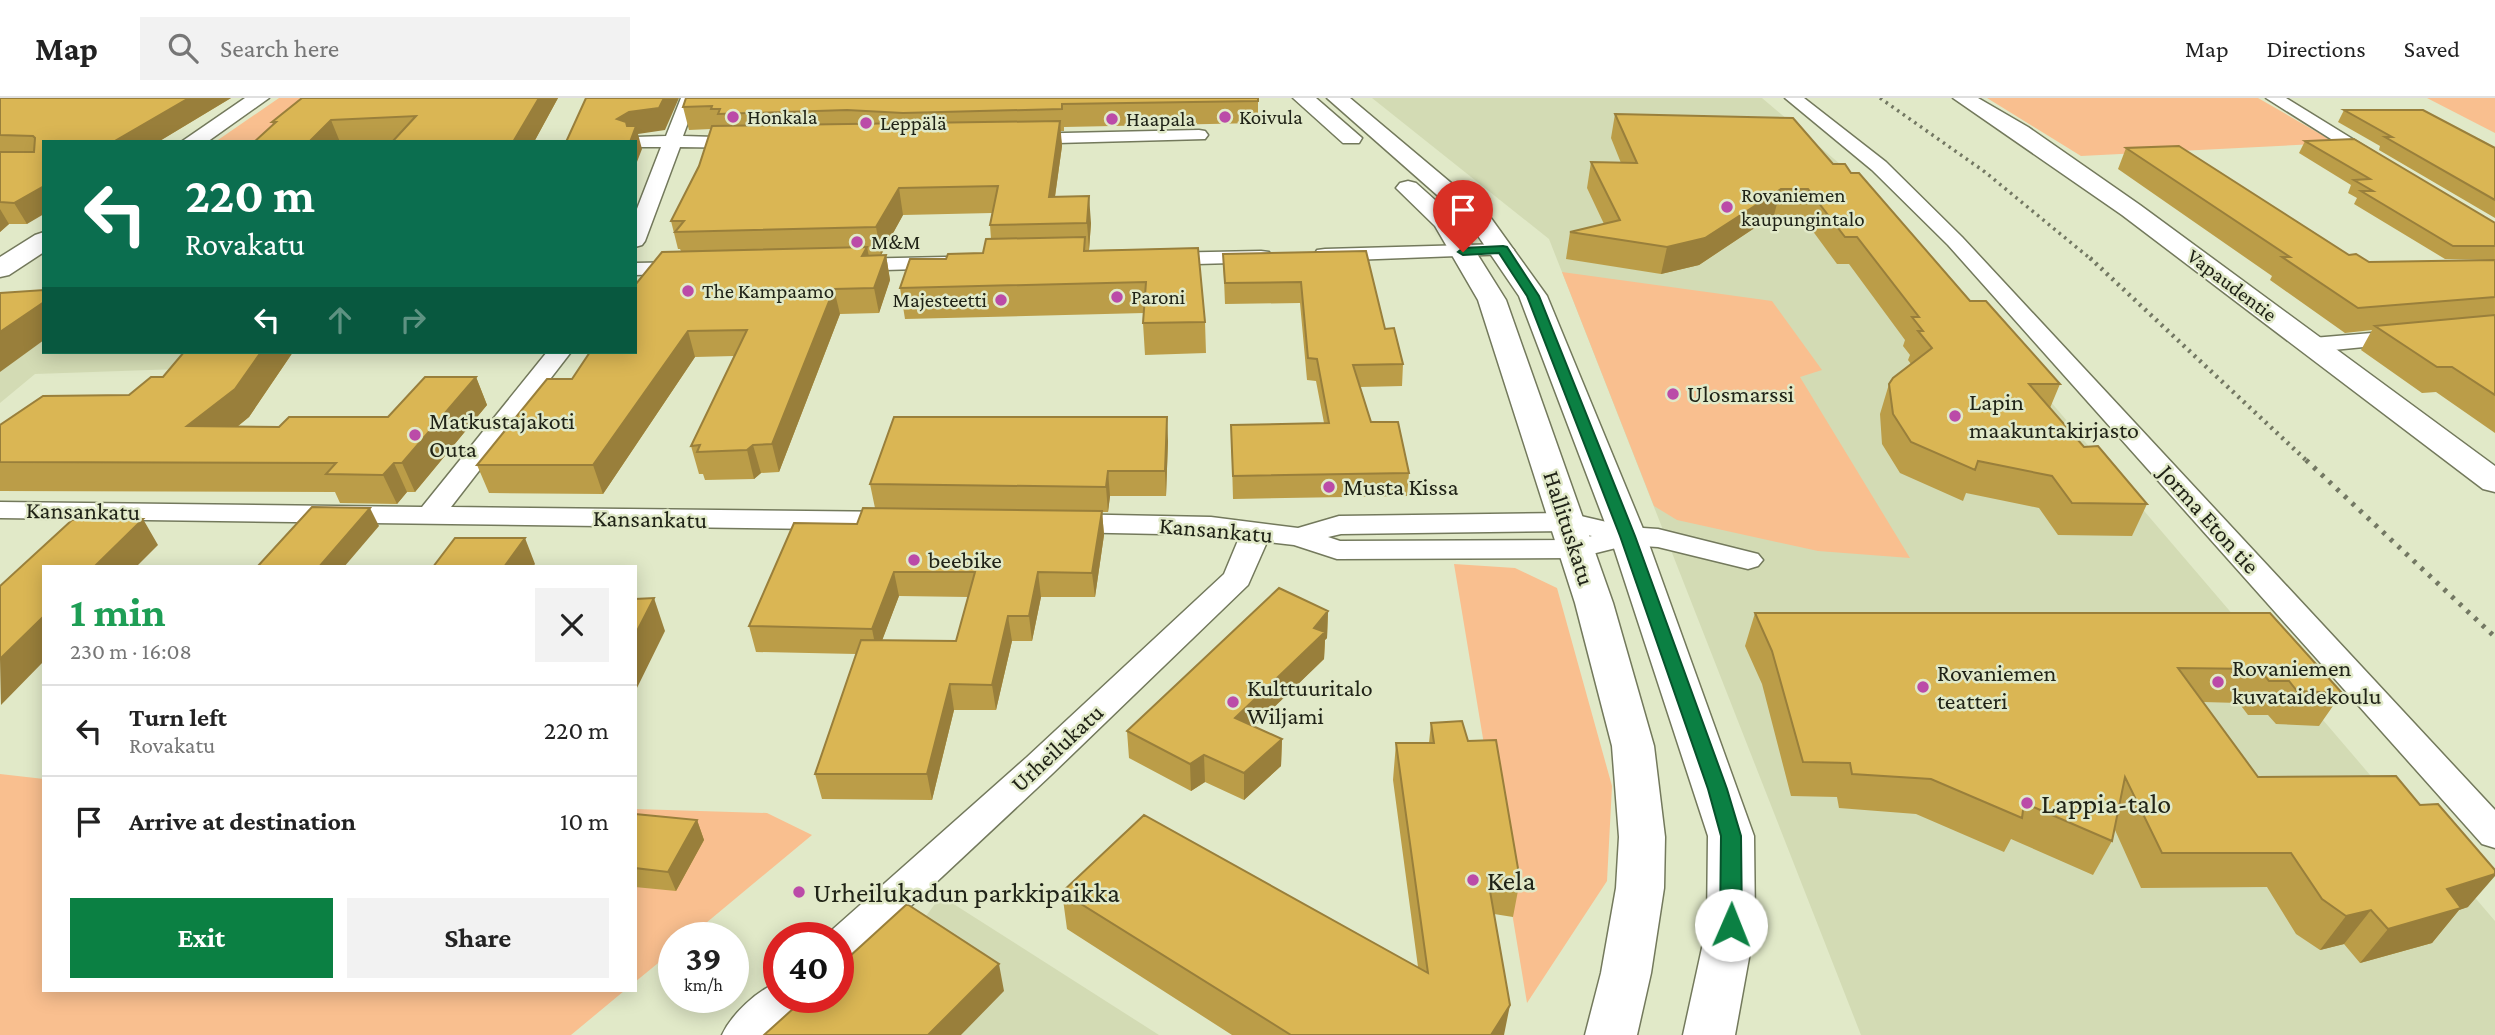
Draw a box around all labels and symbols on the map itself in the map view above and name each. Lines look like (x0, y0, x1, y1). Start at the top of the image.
place label: Honkala (747, 105, 818, 129)
place label: Koivula (1239, 105, 1303, 129)
place label: Haapala (1126, 107, 1195, 131)
marker: Honkala (725, 109, 741, 125)
marker: Koivula (1217, 109, 1233, 125)
place label: Leppälä (880, 111, 947, 135)
marker: Haapala (1104, 111, 1120, 127)
marker: Leppälä (858, 115, 874, 131)
pin (1433, 180, 1493, 252)
place label: Rovaniemen kaupungintalo (1741, 183, 1865, 231)
marker: Rovaniemen kaupungintalo (1719, 199, 1735, 215)
place label: M&M (871, 230, 921, 254)
marker: M&M (849, 234, 865, 250)
street label: Vapaudentie (2183, 244, 2281, 326)
place label: The Kampaamo (702, 279, 834, 303)
marker: The Kampaamo (680, 283, 696, 299)
place label: Paroni (1131, 285, 1186, 309)
place label: Majesteetti (893, 288, 987, 312)
marker: Paroni (1109, 289, 1125, 305)
marker: Majesteetti (993, 292, 1009, 308)
place label: Ulosmarssi (1687, 380, 1794, 407)
marker: Ulosmarssi (1665, 386, 1681, 402)
place label: Lapin maakuntakirjasto (1969, 388, 2139, 443)
place label: Matkustajakoti Outa (429, 407, 575, 462)
marker: Lapin maakuntakirjasto (1947, 408, 1963, 424)
marker: Matkustajakoti Outa (407, 427, 423, 443)
street label: Jorma Eton tie (2152, 457, 2265, 579)
street label: Hallituskatu (1538, 467, 1601, 589)
place label: Musta Kissa (1343, 473, 1459, 500)
marker: Musta Kissa (1321, 479, 1337, 495)
street label: Kansankatu (26, 496, 141, 525)
street label: Kansankatu (593, 504, 708, 533)
street label: Kansankatu (1158, 511, 1274, 548)
place label: beebike (928, 546, 1002, 573)
marker: beebike (906, 552, 922, 568)
place label: Rovaniemen kuvataidekoulu (2232, 654, 2382, 709)
place label: Rovaniemen teatteri (1937, 659, 2056, 714)
place label: Kulttuuritalo Wiljami (1247, 674, 1373, 729)
marker: Rovaniemen kuvataidekoulu (2210, 674, 2226, 690)
marker: Rovaniemen teatteri (1915, 679, 1931, 695)
marker: Kulttuuritalo Wiljami (1225, 694, 1241, 710)
street label: Urheilukatu (1005, 698, 1108, 797)
place label: Lappia-talo (2041, 788, 2171, 819)
marker: Lappia-talo (2019, 795, 2035, 811)
place label: Kela (1487, 865, 1535, 896)
marker: Kela (1465, 872, 1481, 888)
place label: Urheilukadun parkkipaikka (813, 877, 1120, 908)
marker: Urheilukadun parkkipaikka (791, 884, 807, 900)
position arrow (1694, 888, 1768, 962)
speed limit sign: 40 (763, 922, 854, 1013)

